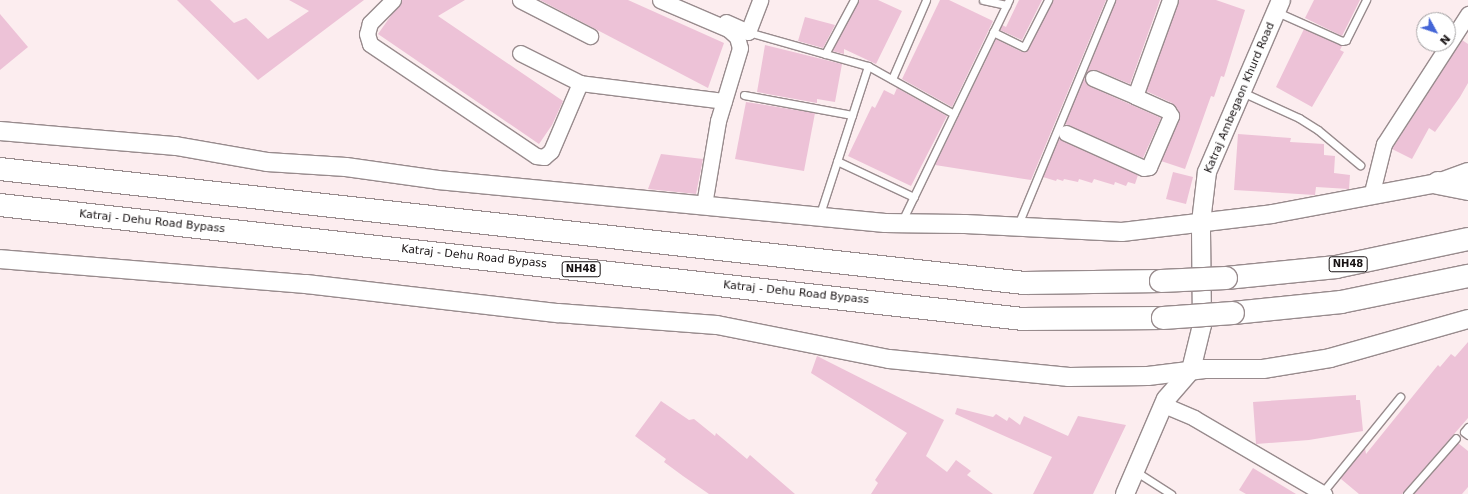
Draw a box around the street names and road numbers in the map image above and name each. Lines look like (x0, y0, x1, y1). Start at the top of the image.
street label: Katraj Ambegaon Khurd Road (1202, 21, 1278, 175)
street label: Katraj - Dehu Road Bypass (79, 208, 225, 236)
street label: Katraj - Dehu Road Bypass (401, 243, 547, 271)
road number: NH48 (1328, 256, 1368, 272)
road number: NH48 (561, 261, 601, 277)
street label: Katraj - Dehu Road Bypass (723, 279, 869, 307)

